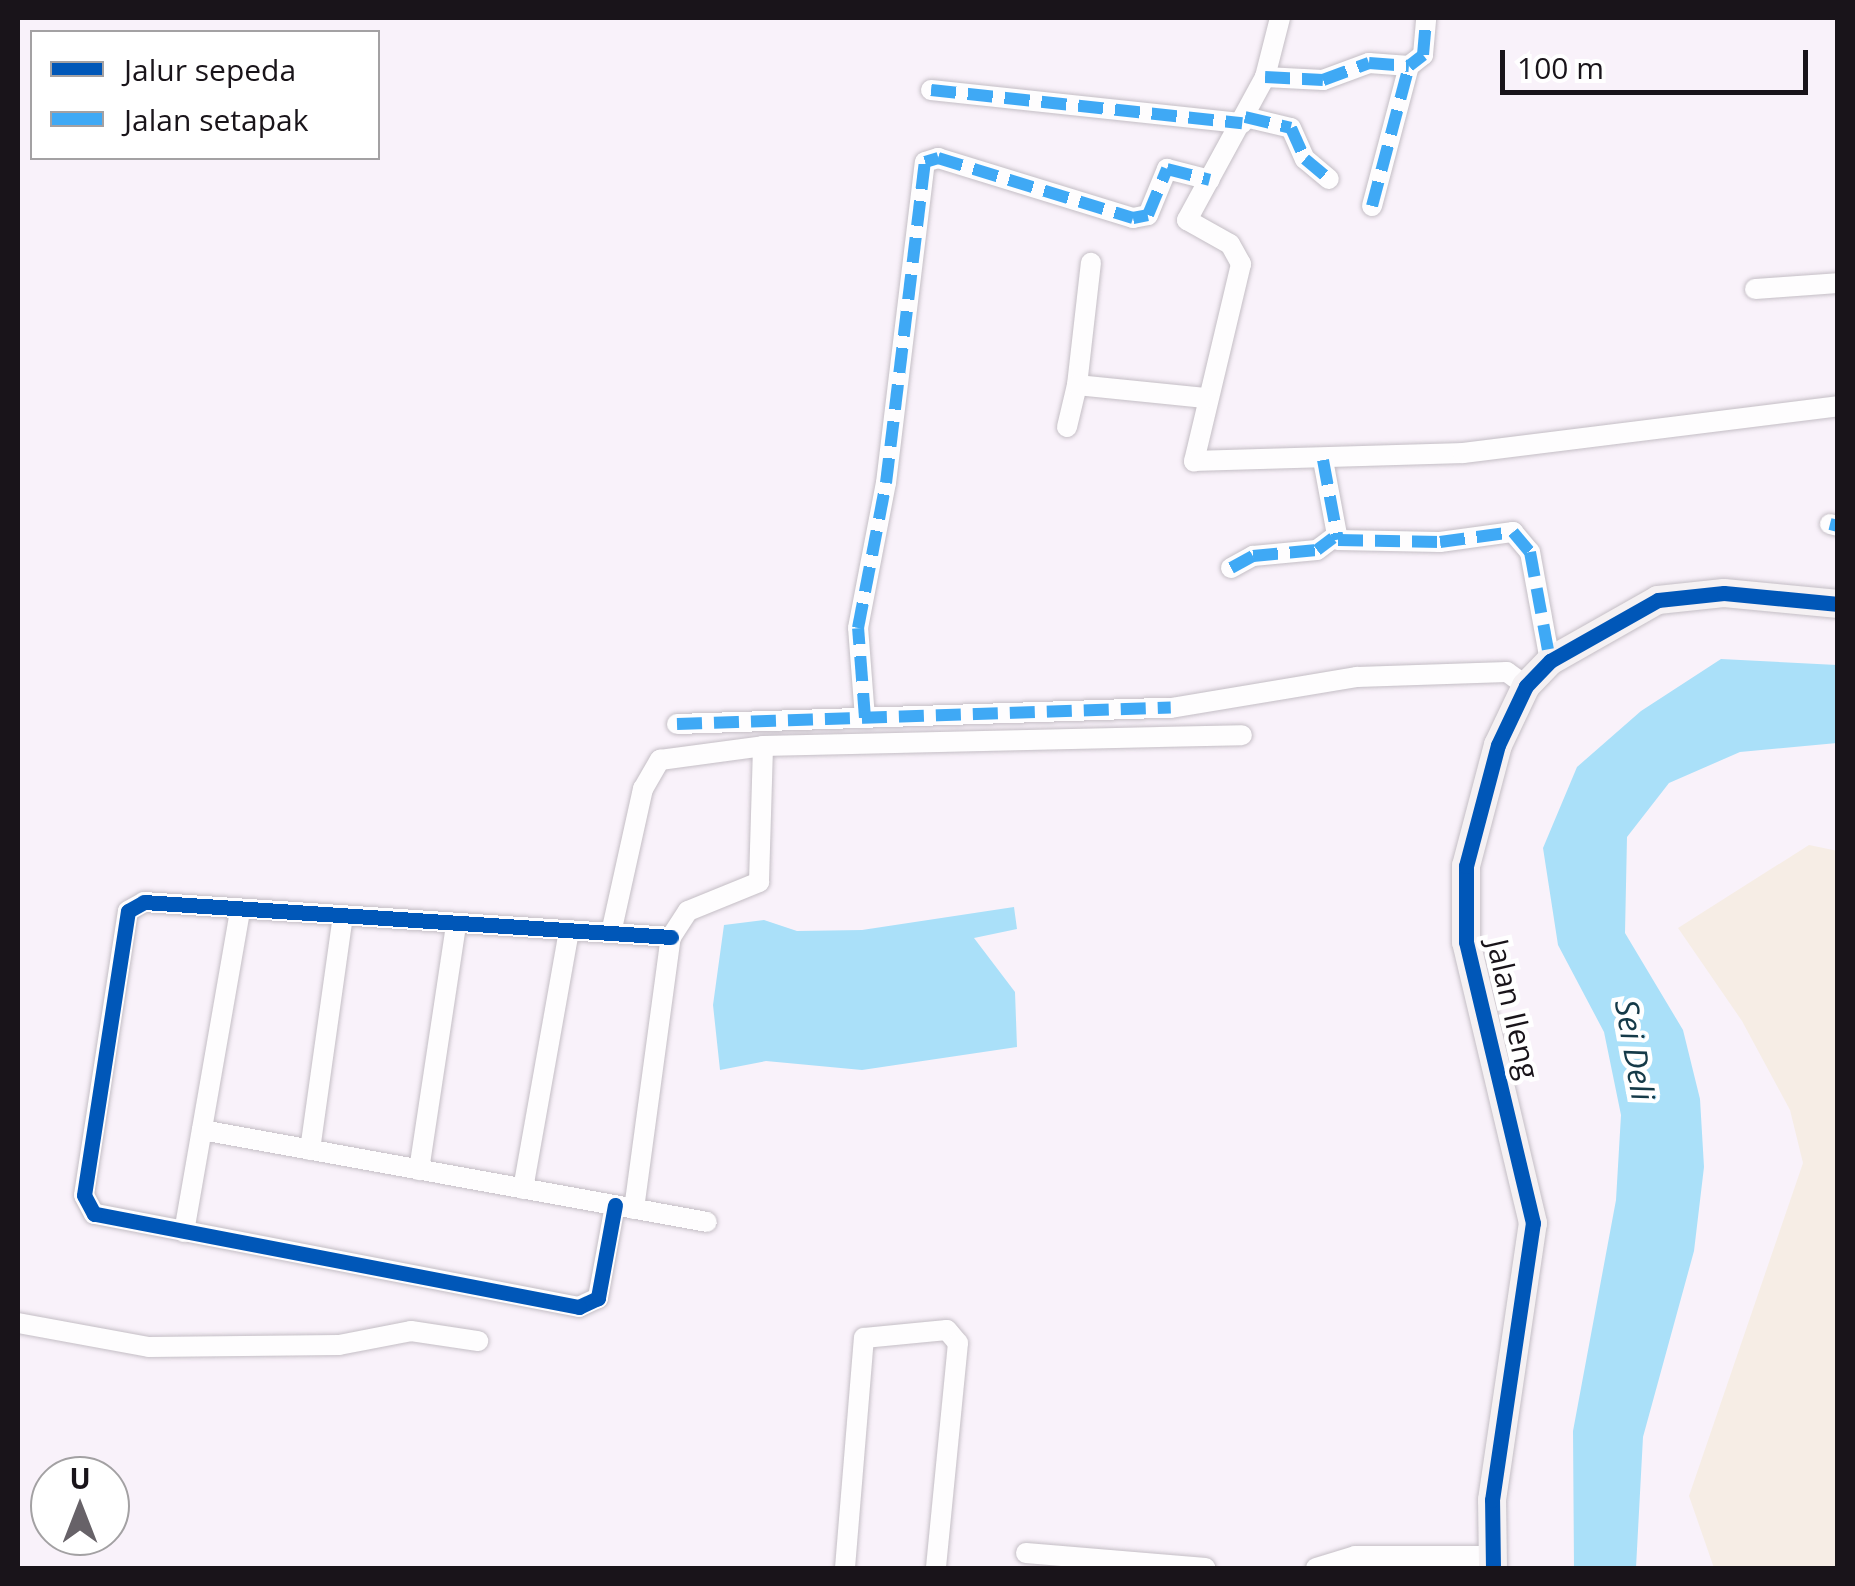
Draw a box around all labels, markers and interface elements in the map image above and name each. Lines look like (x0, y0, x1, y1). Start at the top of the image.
legend (30, 30, 380, 160)
scale bar (1505, 30, 1812, 92)
text: 100 m (1517, 47, 1604, 88)
text: Jalur sepeda (124, 49, 296, 90)
text: Jalan setapak (124, 99, 308, 140)
street label: Jalan Ileng (1479, 935, 1547, 1083)
water label: Sei Deli (1607, 996, 1663, 1104)
north arrow (30, 1456, 130, 1556)
text: U (69, 1459, 91, 1497)

